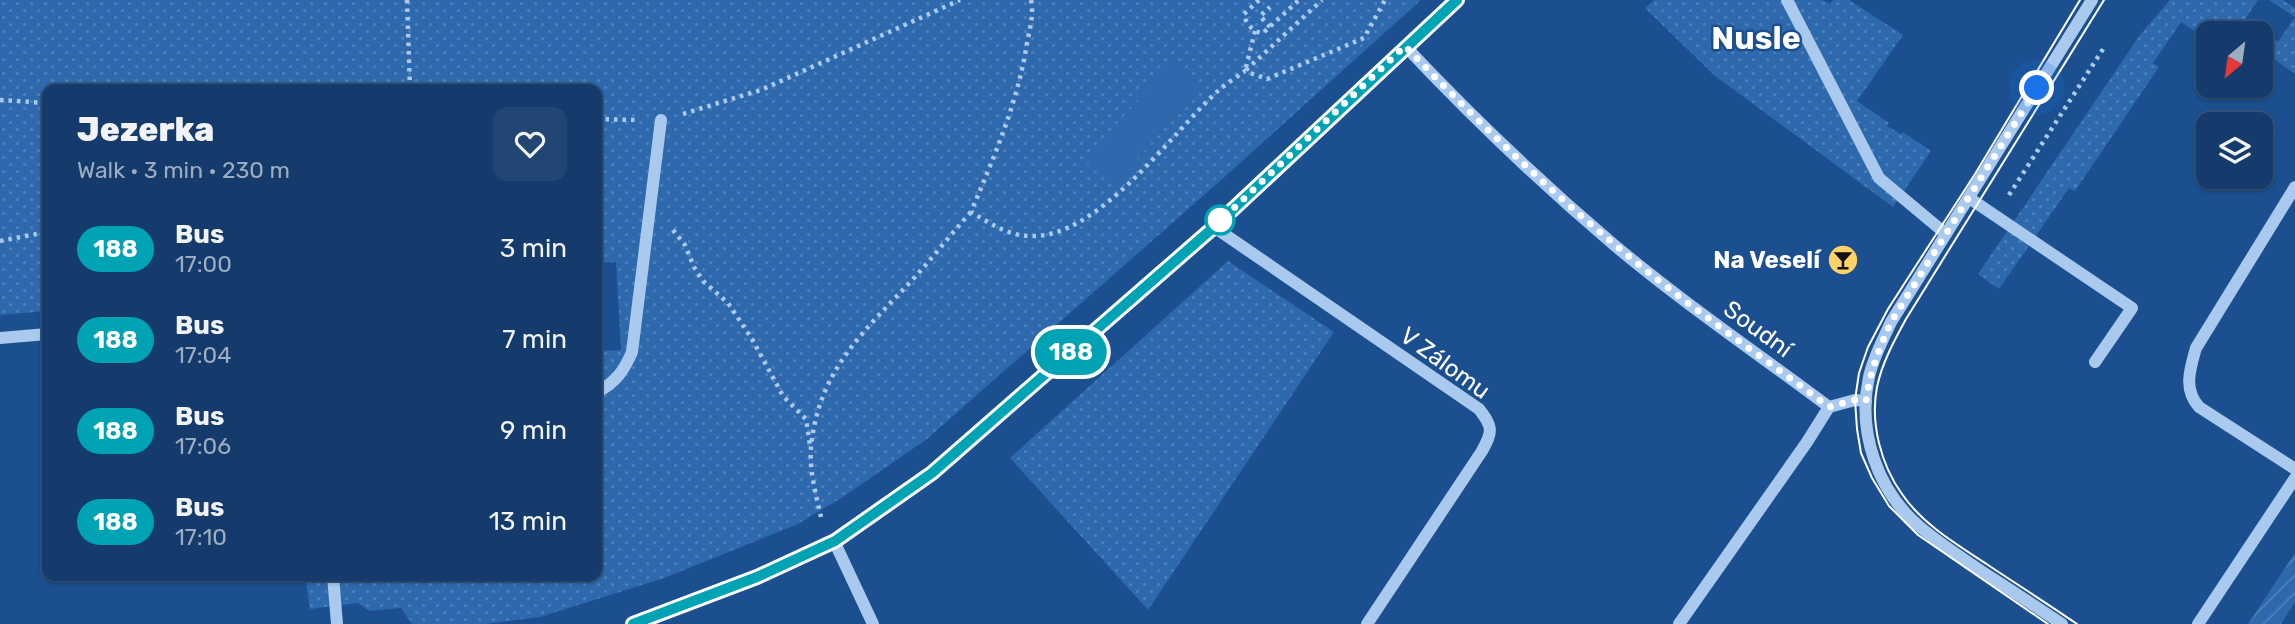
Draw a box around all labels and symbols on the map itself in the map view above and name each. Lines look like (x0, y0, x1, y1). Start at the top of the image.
district label: Nusle (1711, 19, 1801, 57)
north arrow (2196, 21, 2273, 98)
your location (2019, 70, 2054, 105)
unlabelled marker (1205, 205, 1235, 235)
bar icon: Na Veselí (1826, 243, 1860, 277)
place label: Na Veselí (1713, 246, 1822, 274)
street label: Soudní (1718, 295, 1799, 364)
street label: V Zálomu (1395, 321, 1495, 405)
line badge: 188 (1031, 329, 1111, 375)

